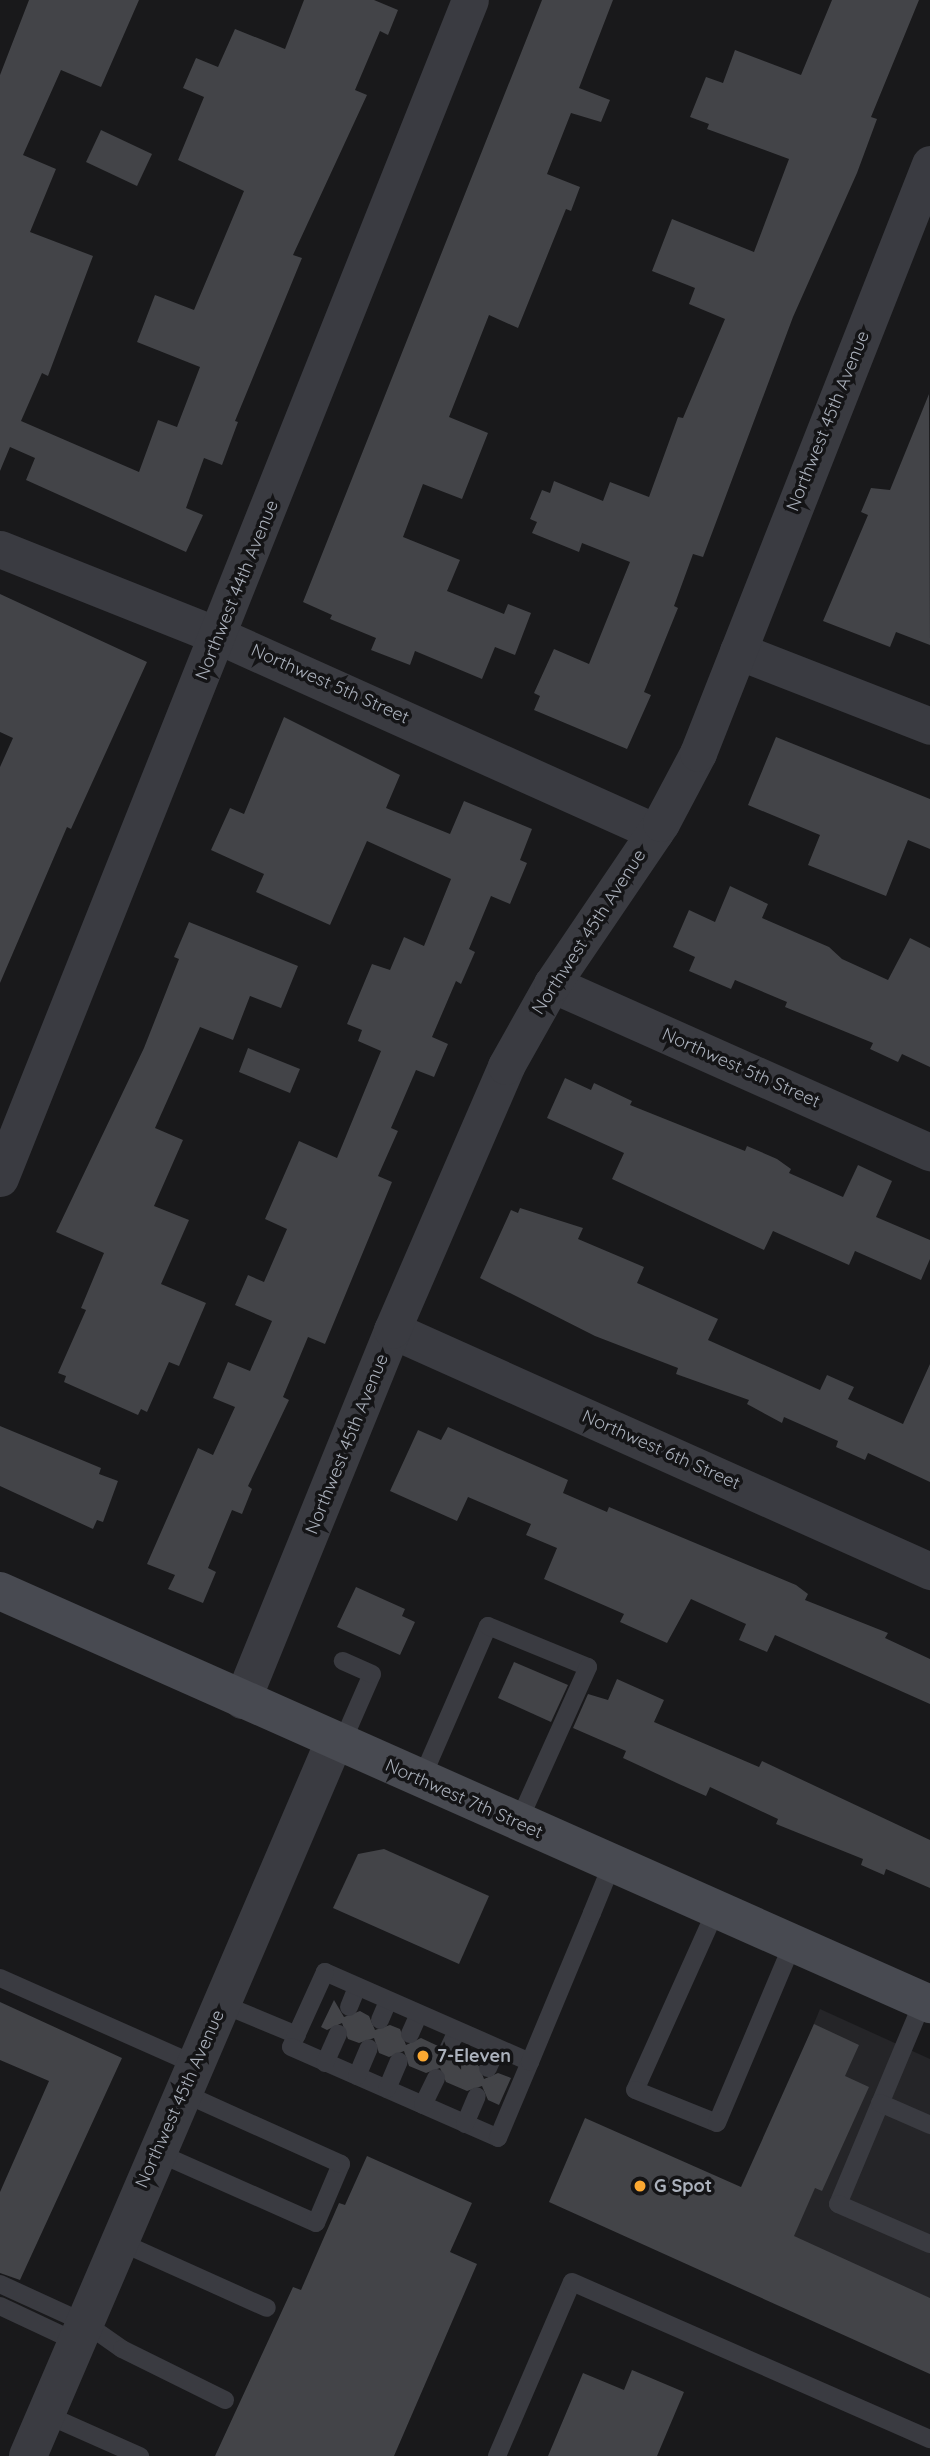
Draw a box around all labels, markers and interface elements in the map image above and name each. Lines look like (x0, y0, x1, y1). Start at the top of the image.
street label: Northwest 45th Avenue (782, 328, 874, 514)
street label: Northwest 44th Avenue (191, 497, 283, 683)
street label: Northwest 5th Street (248, 639, 412, 729)
street label: Northwest 45th Avenue (527, 845, 651, 1019)
street label: Northwest 5th Street (659, 1023, 823, 1113)
street label: Northwest 45th Avenue (301, 1351, 393, 1537)
street label: Northwest 6th Street (579, 1405, 743, 1495)
street label: Northwest 7th Street (382, 1755, 546, 1843)
street label: Northwest 45th Avenue (131, 2007, 229, 2191)
place label: 7-Eleven (437, 2045, 511, 2067)
marker: 7-Eleven (415, 2048, 431, 2064)
place label: G Spot (654, 2175, 712, 2197)
marker: G Spot (632, 2178, 648, 2194)

